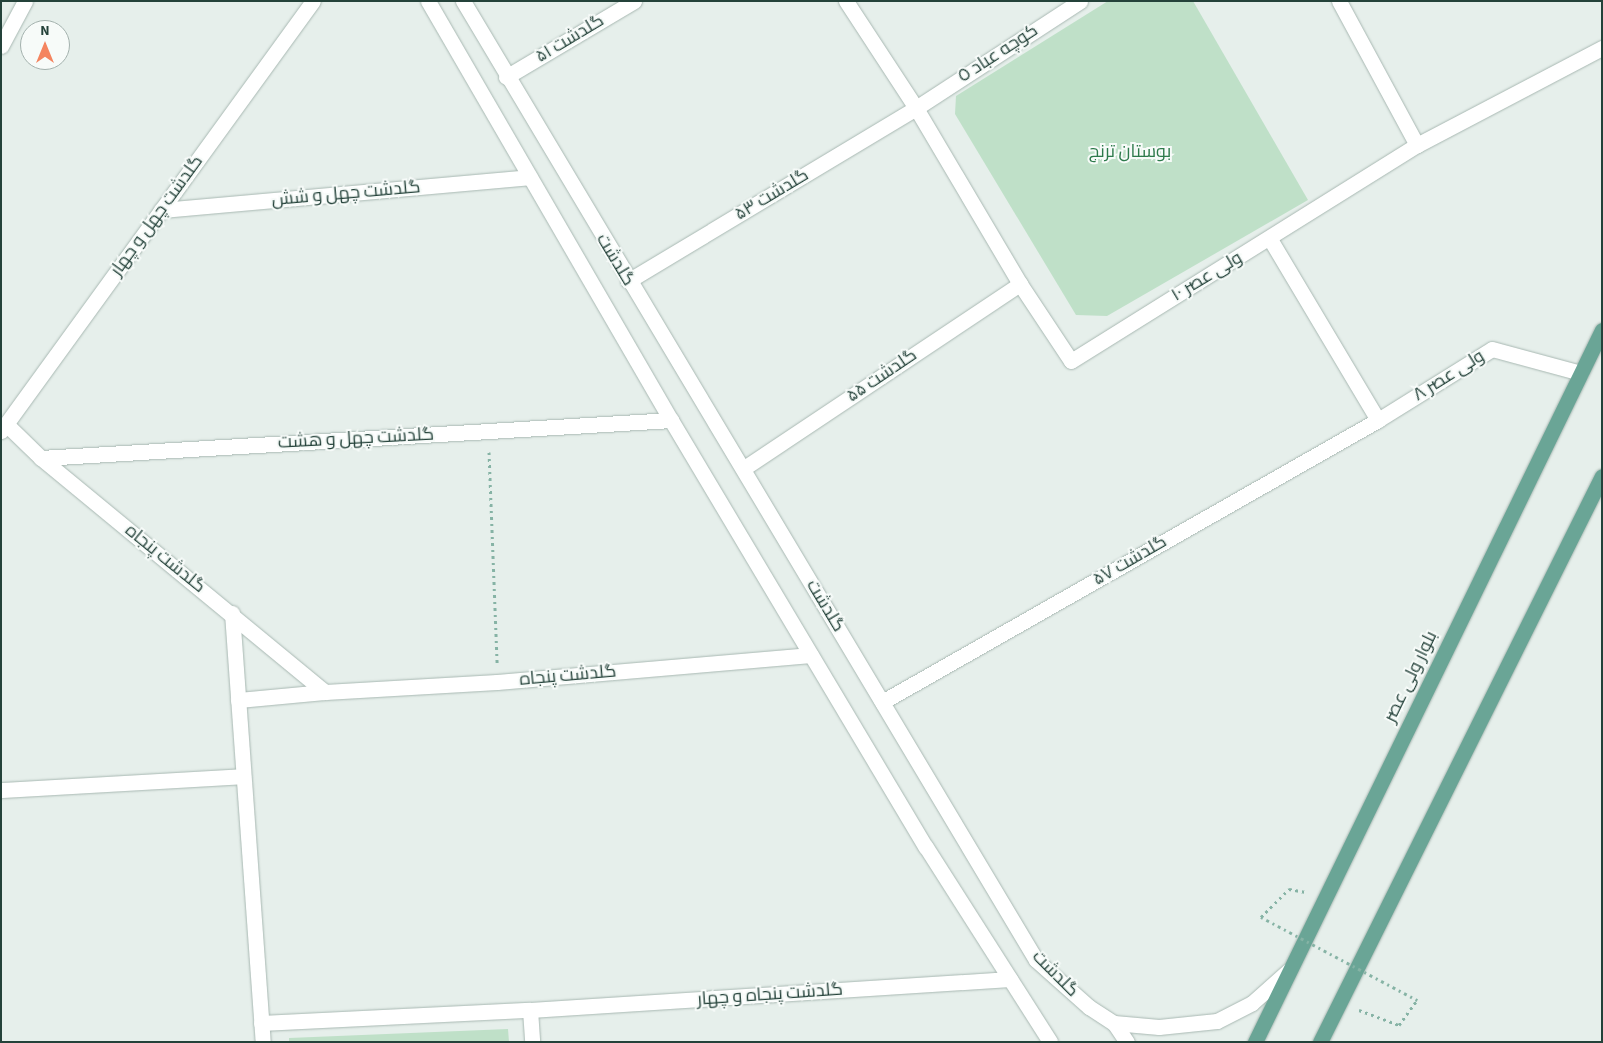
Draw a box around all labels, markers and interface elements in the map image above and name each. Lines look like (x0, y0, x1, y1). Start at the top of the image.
street label: گلدشت ۵۱ (532, 10, 608, 68)
north arrow (20, 20, 70, 70)
street label: كوچه عباد ٥ (954, 20, 1042, 88)
text: N (40, 21, 50, 41)
park label: بوستان ترنج (1089, 141, 1171, 163)
street label: گلدشت چهل و چهار (106, 151, 208, 281)
street label: گلدشت ۵۳ (731, 164, 813, 226)
street label: گلدشت چهل و شش (271, 177, 421, 211)
street label: گلدشت (591, 230, 639, 290)
street label: ولی عصر ۱۰ (1168, 247, 1246, 307)
street label: گلدشت ۵۵ (843, 345, 921, 407)
street label: ولی عصر ۸ (1409, 346, 1489, 406)
street label: گلدشت چهل و هشت (277, 424, 435, 454)
street label: گلدشت پنجاه (120, 520, 210, 598)
street label: گلدشت ۵۷ (1089, 531, 1171, 591)
street label: گلدشت (801, 576, 849, 636)
street label: بلوار ولی عصر (1380, 628, 1442, 726)
street label: گلدشت پنجاه (519, 661, 617, 691)
street label: گلدشت (1027, 946, 1083, 1002)
street label: گلدشت پنجاه و چهار (696, 979, 844, 1011)

